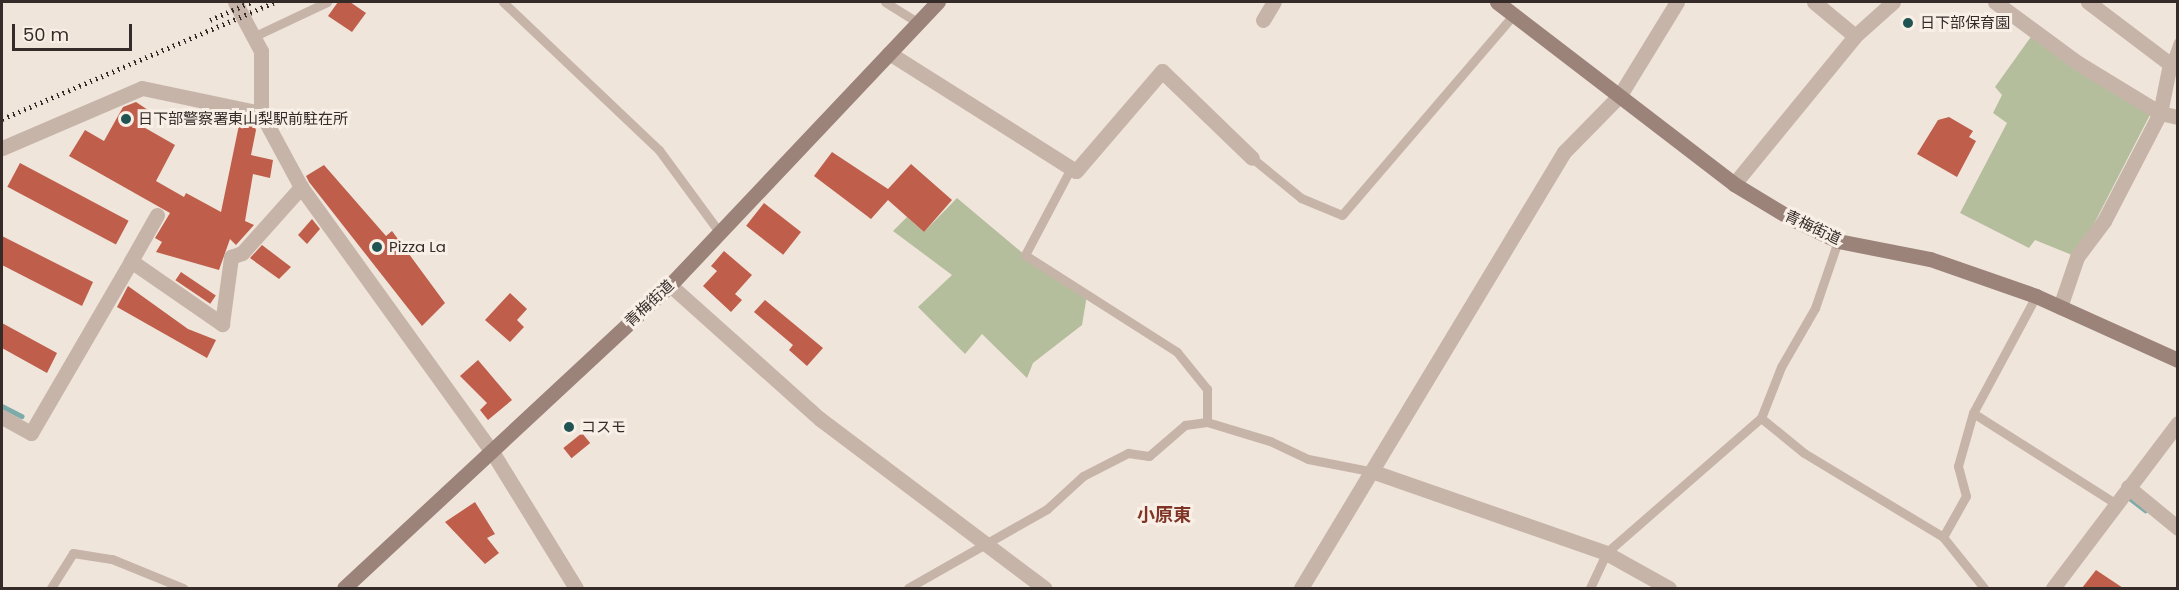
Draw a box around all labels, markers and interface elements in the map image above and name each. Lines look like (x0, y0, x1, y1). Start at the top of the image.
scale bar (15, 12, 135, 50)
place label: 日下部保育園 (1920, 14, 2010, 32)
marker: 日下部保育園 (1901, 16, 1915, 30)
text: 50 m (23, 22, 69, 47)
place label: 日下部警察署東山梨駅前駐在所 (138, 110, 348, 128)
marker: 日下部警察署東山梨駅前駐在所 (119, 112, 133, 126)
street label: 青梅街道 (1782, 206, 1844, 248)
place label: Pizza La (389, 238, 446, 256)
marker: Pizza La (370, 240, 384, 254)
street label: 青梅街道 (621, 276, 677, 330)
place label: コスモ (581, 418, 626, 436)
marker: コスモ (562, 420, 576, 434)
district label: 小原東 (1137, 504, 1191, 526)

